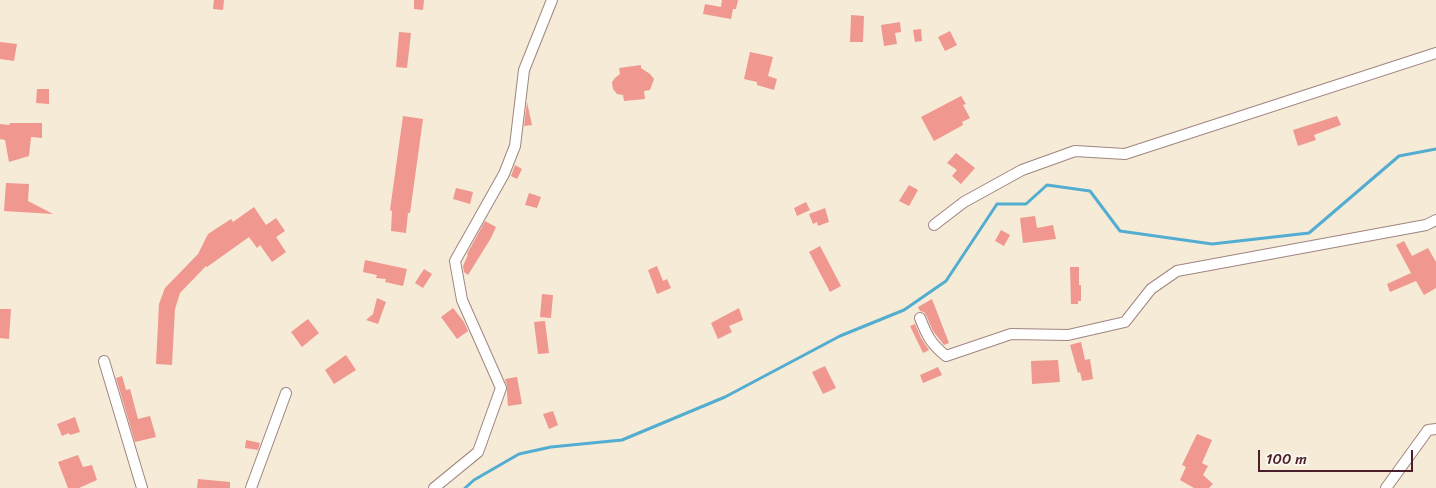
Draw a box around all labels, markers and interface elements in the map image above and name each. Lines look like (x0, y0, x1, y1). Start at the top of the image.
scale bar (1261, 440, 1416, 472)
text: 100 m (1266, 446, 1307, 472)

